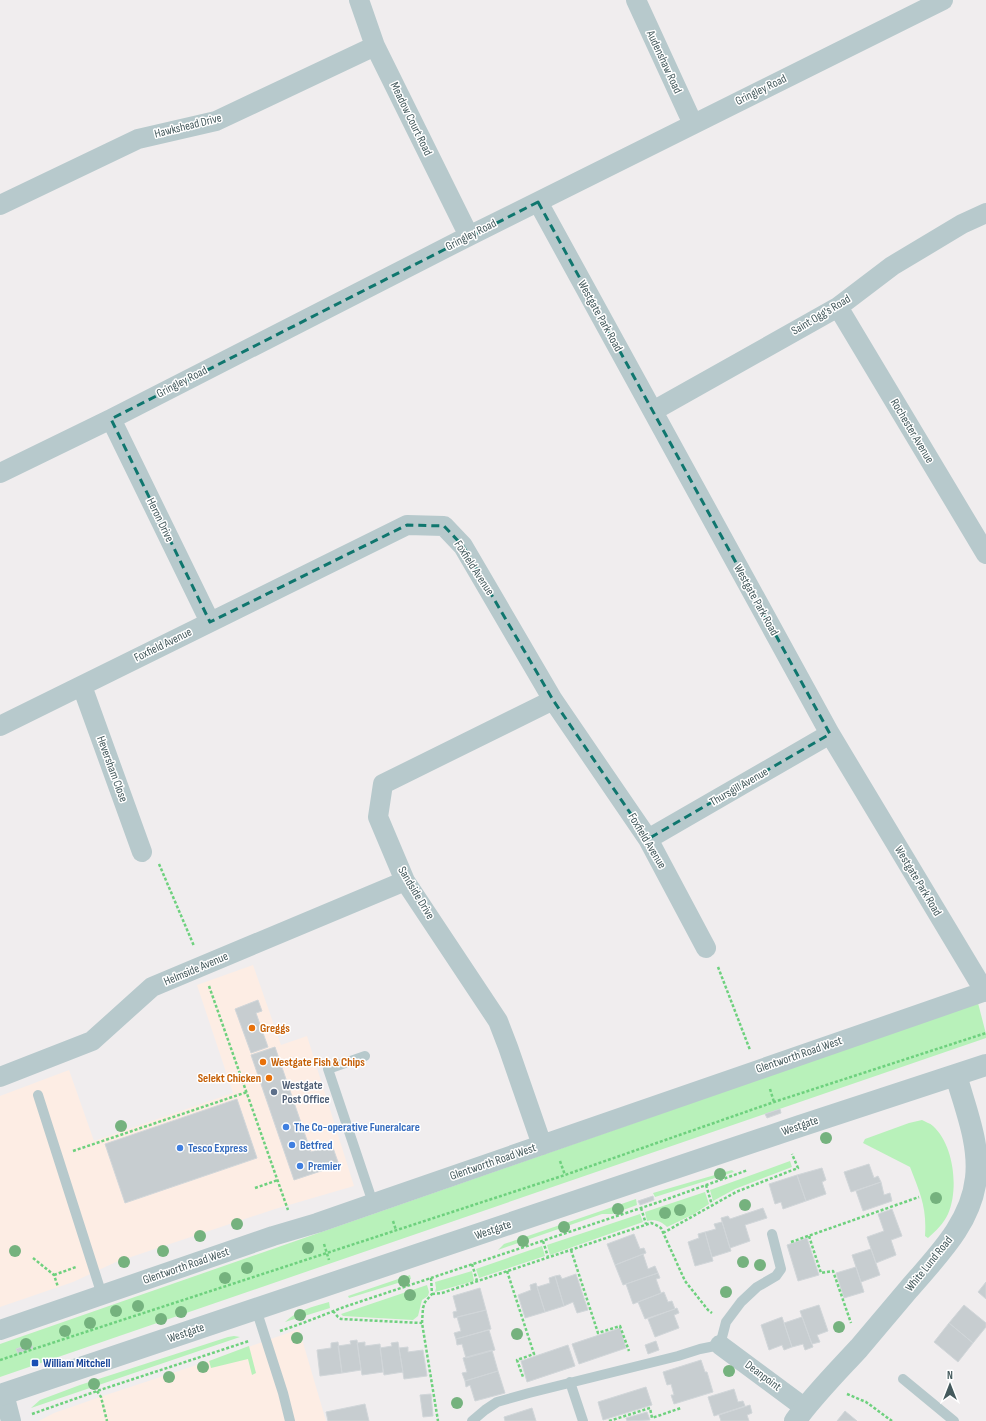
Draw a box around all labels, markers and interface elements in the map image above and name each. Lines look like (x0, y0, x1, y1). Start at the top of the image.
street label: Audenshaw Road (642, 27, 685, 96)
street label: Gringley Road (733, 71, 789, 109)
street label: Meadow Court Road (387, 80, 435, 158)
street label: Hawkshead Drive (153, 110, 223, 142)
street label: Gringley Road (443, 216, 499, 254)
street label: Westgate Park Road (574, 278, 626, 354)
street label: Saint Ogg's Road (789, 291, 853, 339)
street label: Gringley Road (154, 363, 210, 401)
street label: Rochester Avenue (887, 396, 937, 466)
street label: Heron Drive (143, 496, 177, 545)
street label: Foxfield Avenue (451, 538, 497, 598)
street label: Westgate Park Road (730, 562, 782, 638)
street label: Foxfield Avenue (132, 625, 194, 665)
street label: Heversham Close (93, 734, 131, 804)
street label: Thursgill Avenue (707, 764, 771, 810)
street label: Foxfield Avenue (625, 810, 670, 872)
street label: Westgate Park Road (891, 843, 945, 919)
street label: Sandside Drive (394, 864, 438, 922)
street label: Helmside Avenue (162, 949, 231, 989)
place label: Greggs (260, 1021, 290, 1036)
marker: Greggs (247, 1023, 257, 1033)
street label: Glentworth Road West (754, 1033, 844, 1077)
place label: Westgate Fish & Chips (271, 1055, 365, 1070)
marker: Westgate Fish & Chips (258, 1057, 268, 1067)
place label: Selekt Chicken (198, 1071, 261, 1086)
marker: Selekt Chicken (264, 1073, 274, 1083)
place label: Westgate Post Office (282, 1078, 330, 1107)
marker: Westgate Post Office (269, 1087, 279, 1097)
street label: Westgate (780, 1113, 821, 1139)
place label: The Co-operative Funeralcare (294, 1120, 420, 1135)
marker: The Co-operative Funeralcare (281, 1122, 291, 1132)
place label: Betfred (300, 1138, 333, 1153)
marker: Betfred (287, 1140, 297, 1150)
street label: Glentworth Road West (448, 1140, 538, 1184)
place label: Tesco Express (188, 1141, 248, 1156)
marker: Tesco Express (175, 1143, 185, 1153)
place label: Premier (308, 1159, 342, 1174)
marker: Premier (295, 1161, 305, 1171)
street label: Westgate (473, 1217, 514, 1243)
street label: White Lund Road (902, 1233, 956, 1295)
street label: Glentworth Road West (141, 1244, 231, 1288)
street label: Westgate (166, 1320, 207, 1346)
place label: William Mitchell (43, 1356, 110, 1371)
marker: William Mitchell (30, 1358, 40, 1368)
street label: Deanpoint (742, 1358, 784, 1395)
north arrow (930, 1365, 970, 1405)
text: N (947, 1369, 953, 1382)

